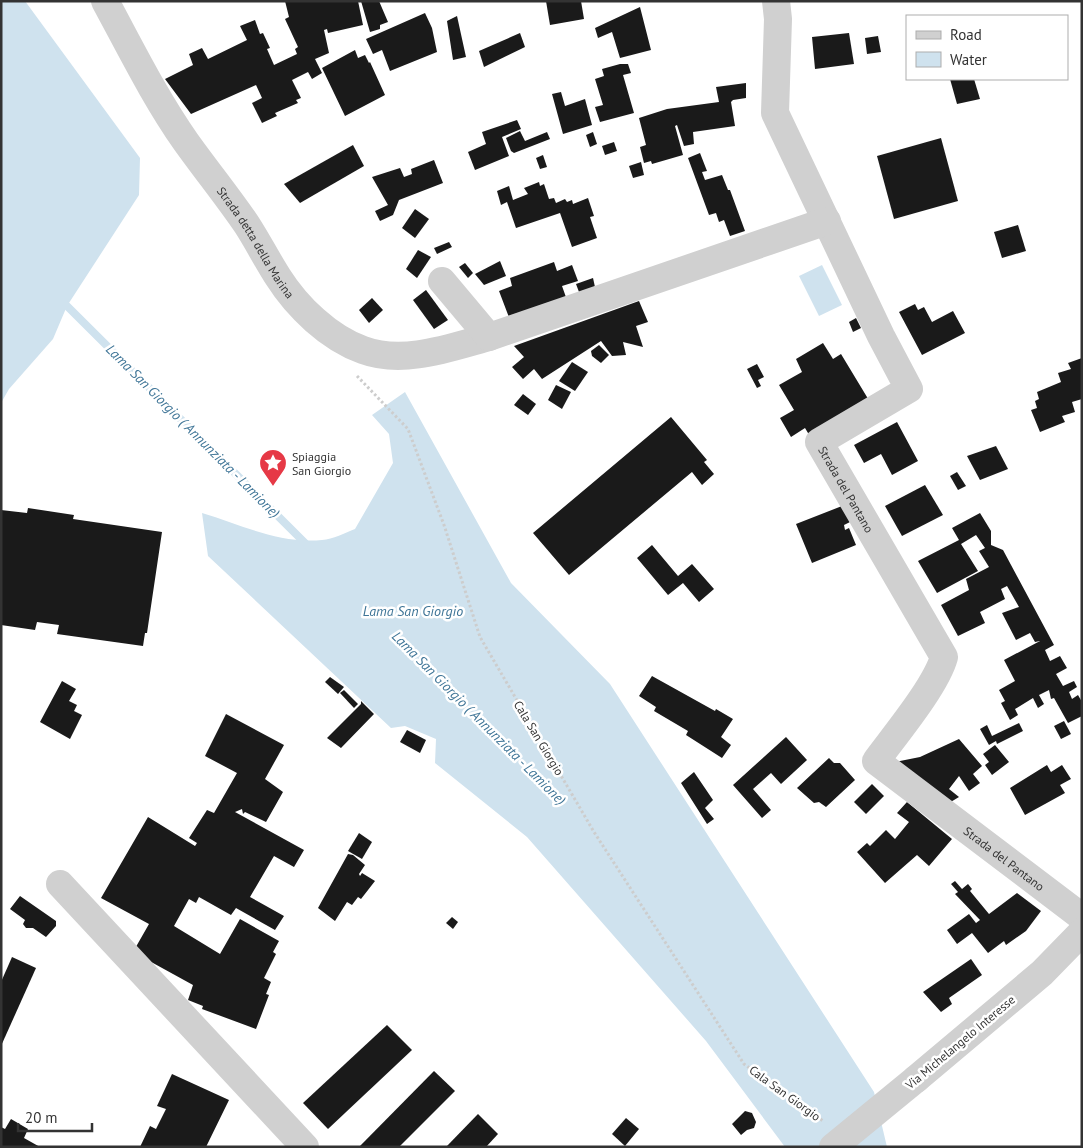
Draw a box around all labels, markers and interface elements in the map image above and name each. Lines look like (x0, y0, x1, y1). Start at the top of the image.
legend (906, 15, 1068, 80)
text: Road (950, 25, 982, 44)
text: Water (950, 50, 987, 69)
street label: Strada detta della Marina (214, 183, 298, 301)
water label: Lama San Giorgio ( Annunziata - Lamione) (102, 340, 284, 522)
street label: Strada del Pantano (815, 443, 877, 535)
place icon: Spiaggia San Giorgio (258, 448, 288, 487)
place label: Spiaggia San Giorgio (292, 449, 351, 478)
water label: Lama San Giorgio (363, 602, 463, 620)
water label: Lama San Giorgio ( Annunziata - Lamione) (388, 627, 570, 809)
street label: Cala San Giorgio (511, 698, 567, 778)
street label: Strada del Pantano (961, 823, 1048, 894)
street label: Via Michelangelo Interesse (902, 992, 1018, 1093)
street label: Cala San Giorgio (746, 1062, 824, 1124)
scale bar (18, 1100, 91, 1132)
text: 20 m (25, 1108, 58, 1127)

